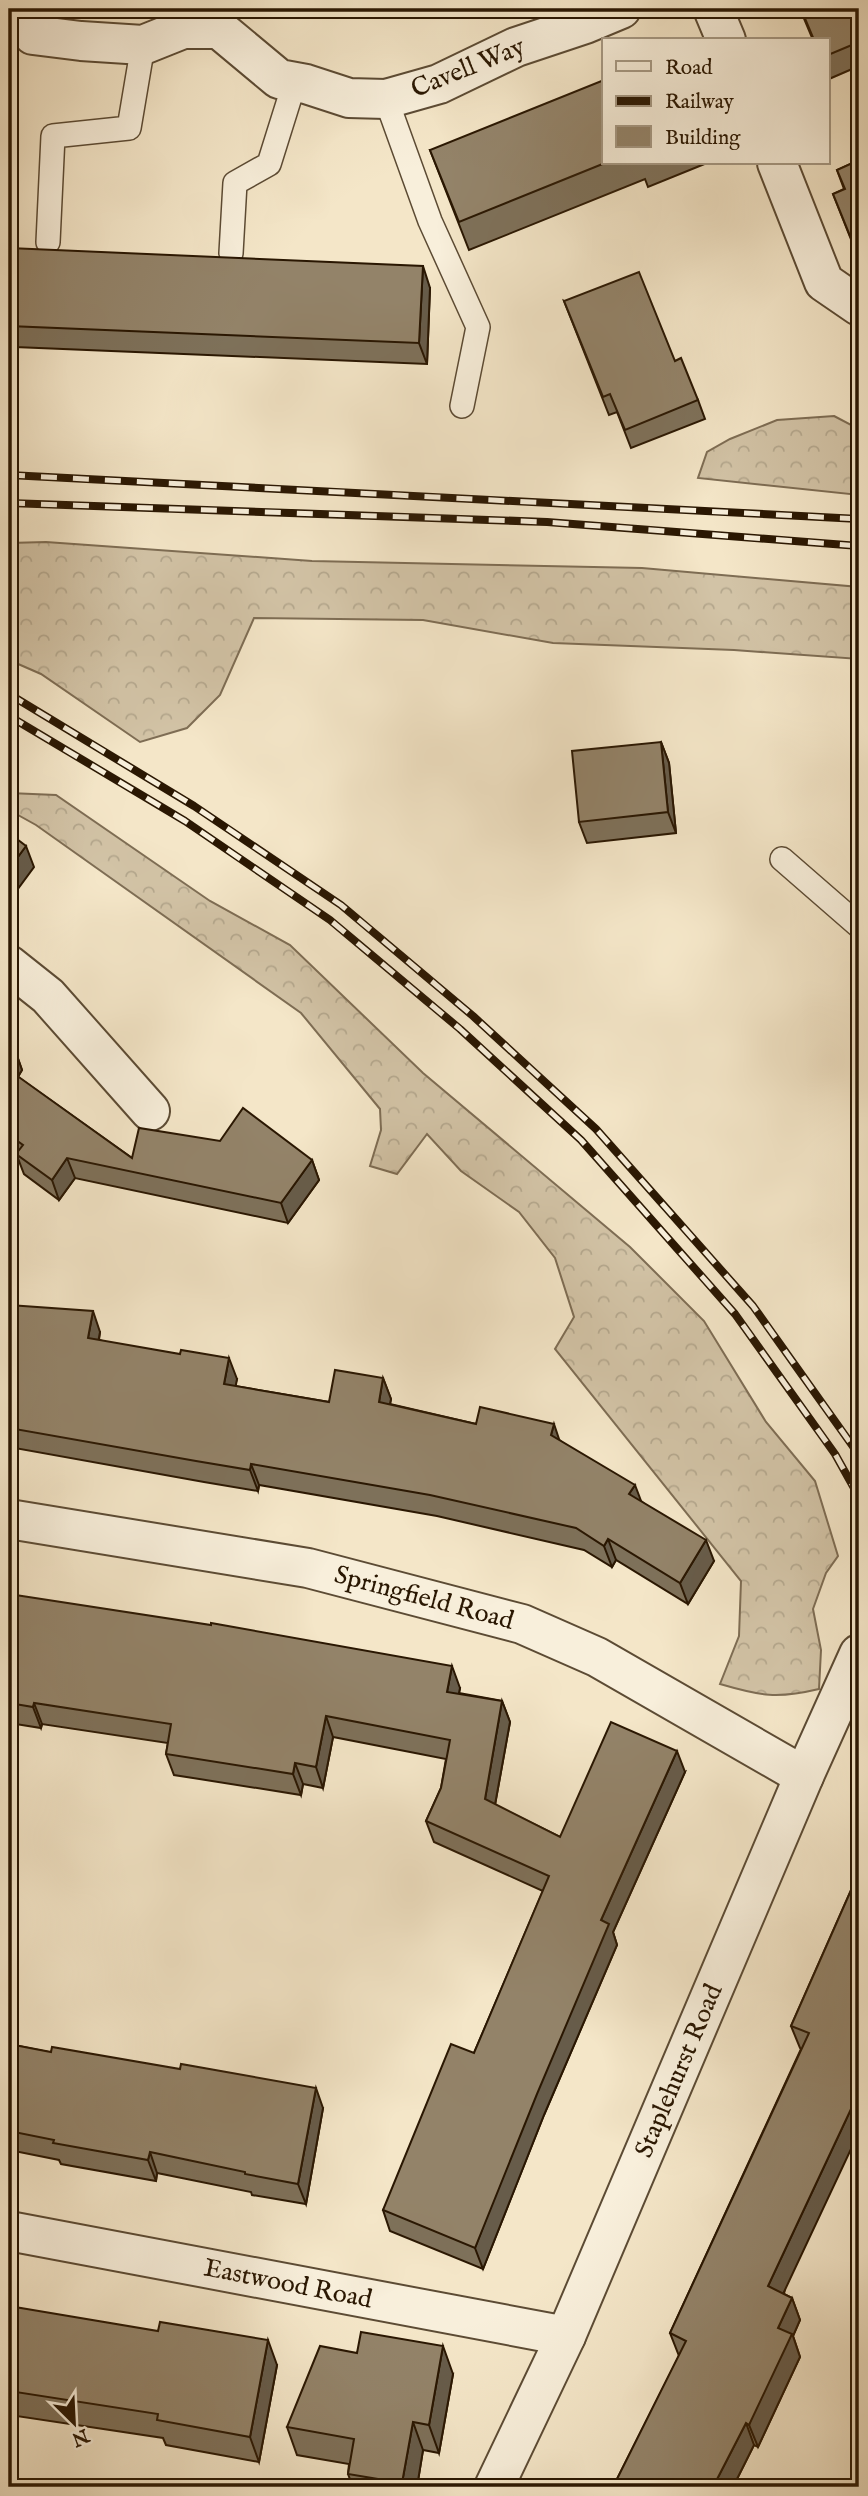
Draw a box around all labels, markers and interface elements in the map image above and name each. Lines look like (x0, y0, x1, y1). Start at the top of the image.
street label: Cavell Way (406, 30, 530, 106)
legend (602, 38, 830, 164)
text: Road (665, 55, 713, 82)
text: Railway (665, 89, 735, 116)
text: Building (665, 125, 741, 152)
street label: Springfield Road (331, 1558, 517, 1638)
street label: Staplehurst Road (628, 1979, 731, 2163)
street label: Eastwood Road (201, 2252, 375, 2316)
north arrow (38, 2388, 108, 2458)
text: N (67, 2422, 93, 2451)

